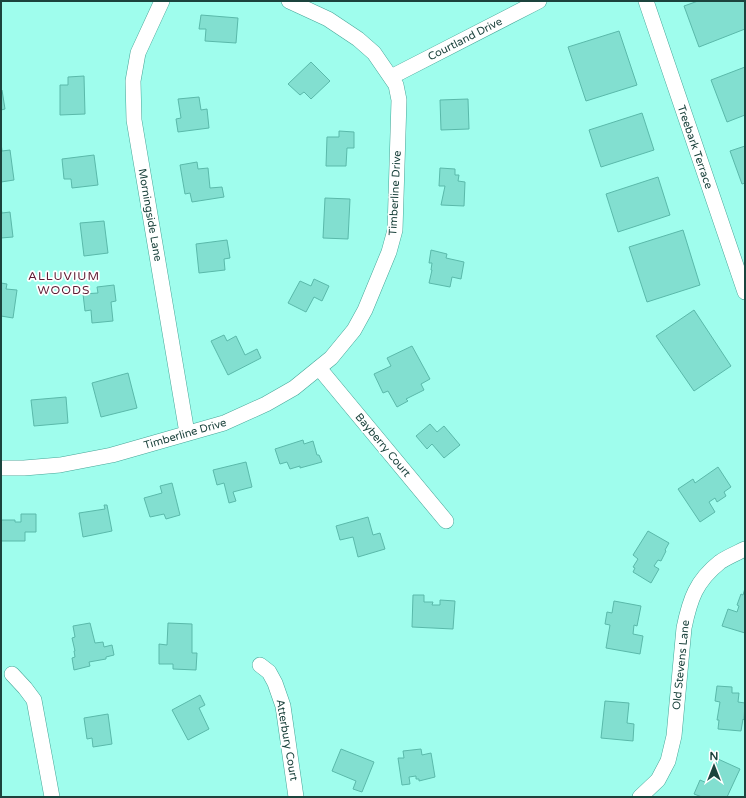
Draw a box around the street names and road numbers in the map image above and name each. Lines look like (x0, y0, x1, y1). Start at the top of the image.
street label: Courtland Drive (426, 15, 504, 63)
street label: Treebark Terrace (675, 103, 715, 191)
street label: Timberline Drive (386, 150, 404, 236)
street label: Morningside Lane (135, 168, 165, 262)
street label: Bayberry Court (353, 410, 413, 480)
street label: Timberline Drive (142, 416, 228, 452)
street label: Old Stevens Lane (670, 619, 692, 711)
street label: Atterbury Court (273, 698, 301, 782)

